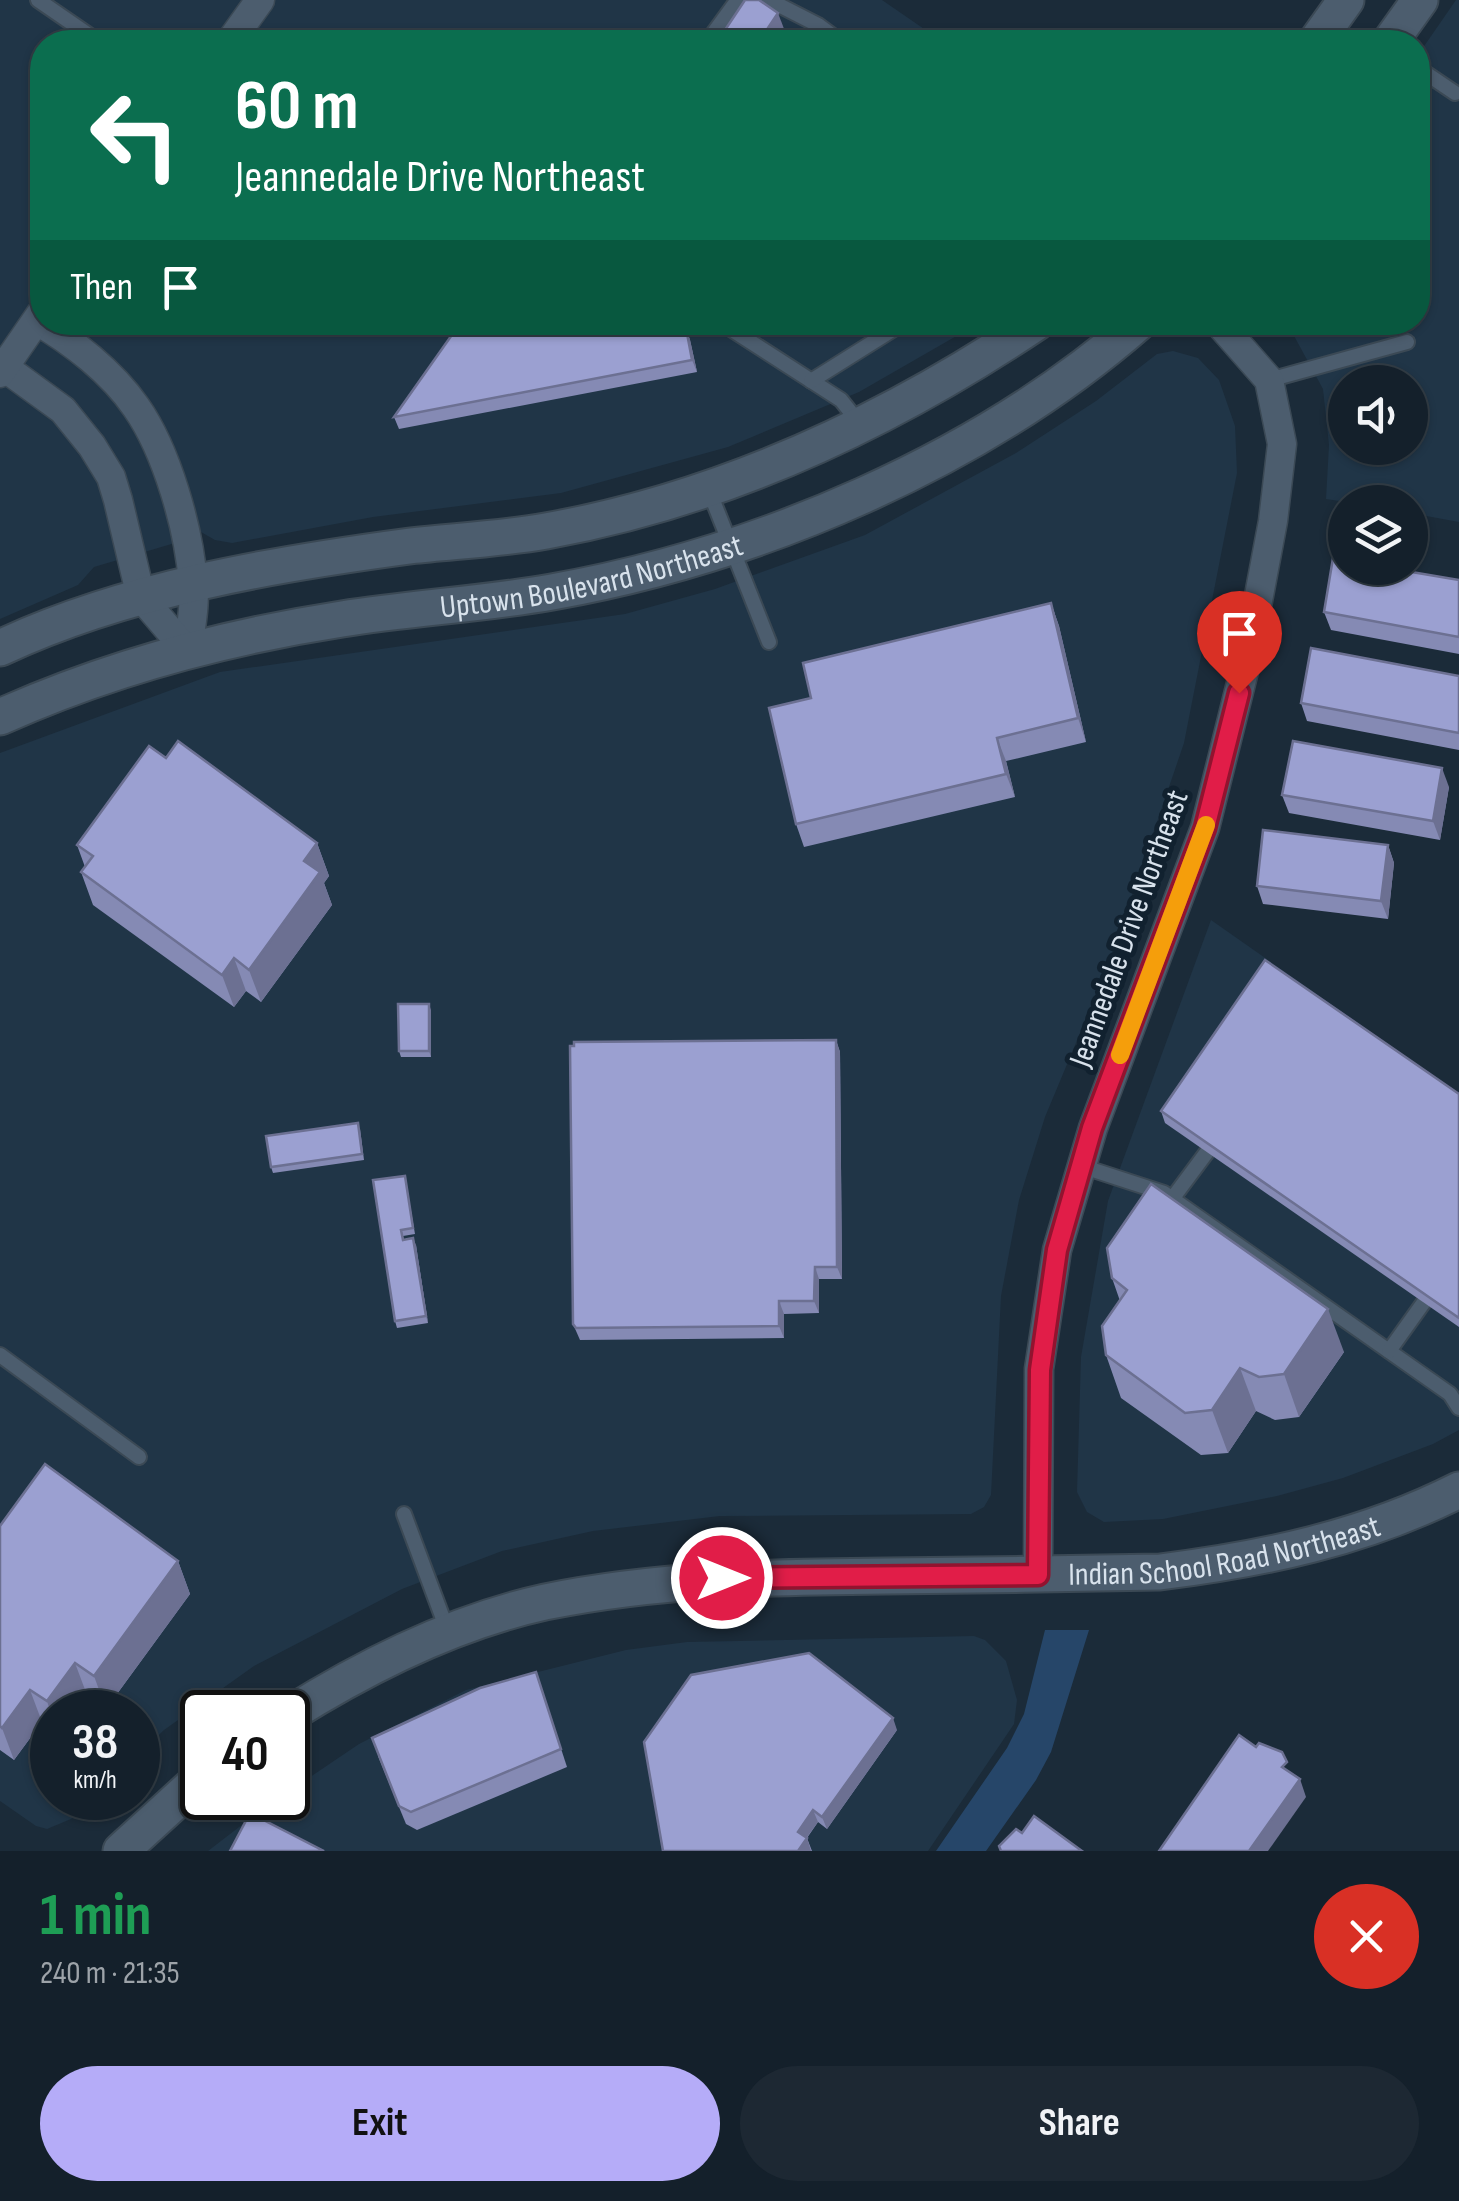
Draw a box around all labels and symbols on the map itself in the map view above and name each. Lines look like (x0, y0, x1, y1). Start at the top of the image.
street label: Uptown Boulevard Northeast (438, 526, 748, 628)
pin (1197, 591, 1282, 694)
street label: Jeannedale Drive Northeast (1061, 785, 1198, 1073)
street label: Indian School Road Northeast (1068, 1507, 1386, 1595)
position arrow (670, 1526, 774, 1630)
speed limit sign: 40 (180, 1690, 310, 1820)

